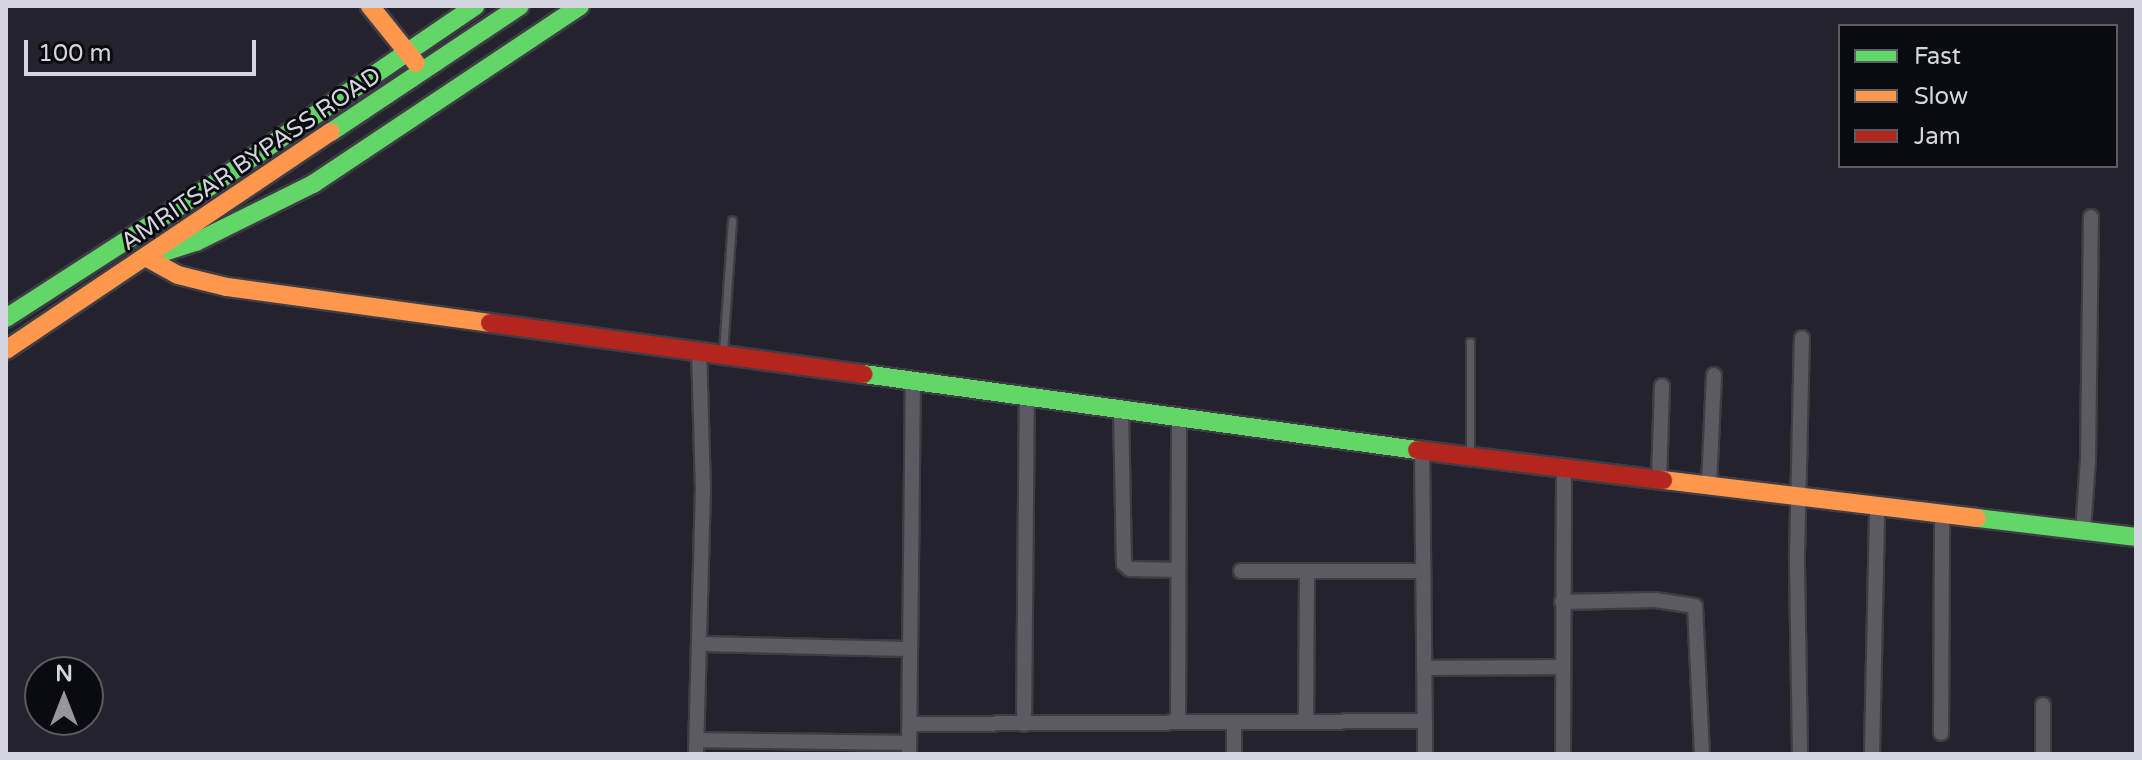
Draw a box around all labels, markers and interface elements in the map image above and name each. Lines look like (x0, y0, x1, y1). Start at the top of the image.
scale bar (28, 24, 260, 74)
legend (1838, 24, 2118, 168)
text: 100 m (38, 39, 112, 68)
text: Fast (1914, 42, 1961, 71)
street label: AMRITSAR BYPASS ROAD (115, 61, 387, 257)
text: Slow (1914, 82, 1968, 111)
text: Jam (1914, 122, 1961, 151)
north arrow (24, 656, 104, 736)
text: N (55, 661, 73, 687)

